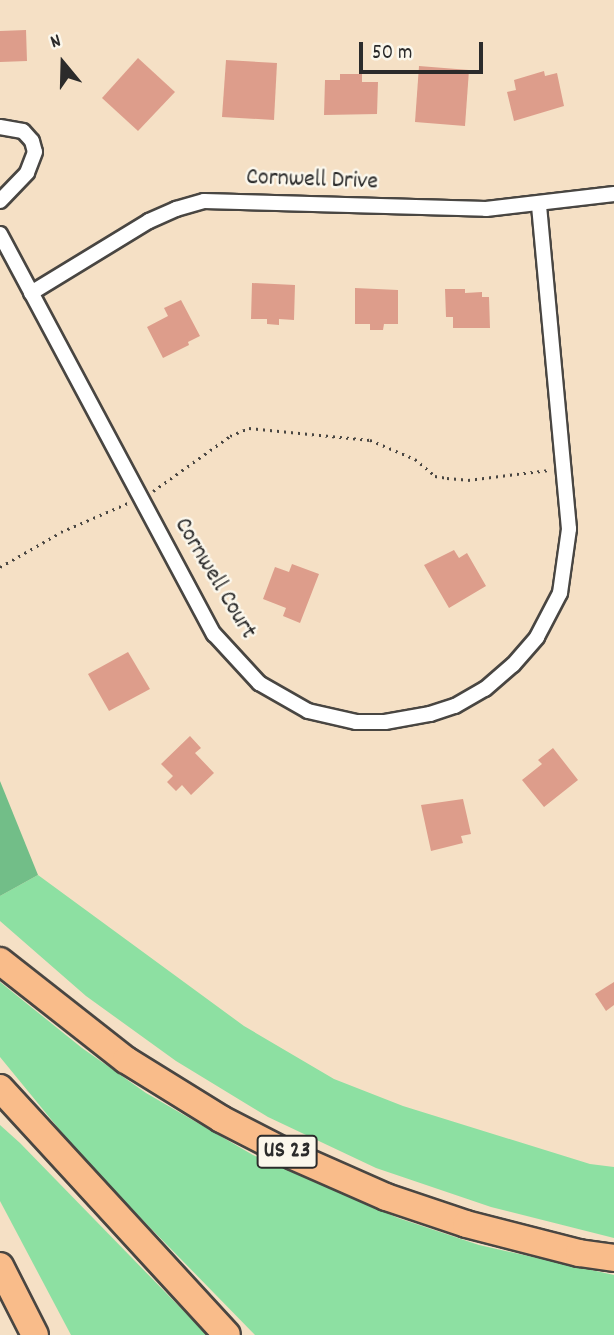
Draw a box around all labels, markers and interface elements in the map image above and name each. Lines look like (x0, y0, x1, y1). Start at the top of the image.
north arrow (28, 28, 98, 98)
text: N (47, 28, 65, 57)
scale bar (362, 28, 486, 72)
text: 50 m (372, 39, 412, 69)
street label: Cornwell Drive (246, 164, 378, 198)
street label: Cornwell Court (167, 513, 261, 645)
road number: US 23 (256, 1133, 318, 1172)

